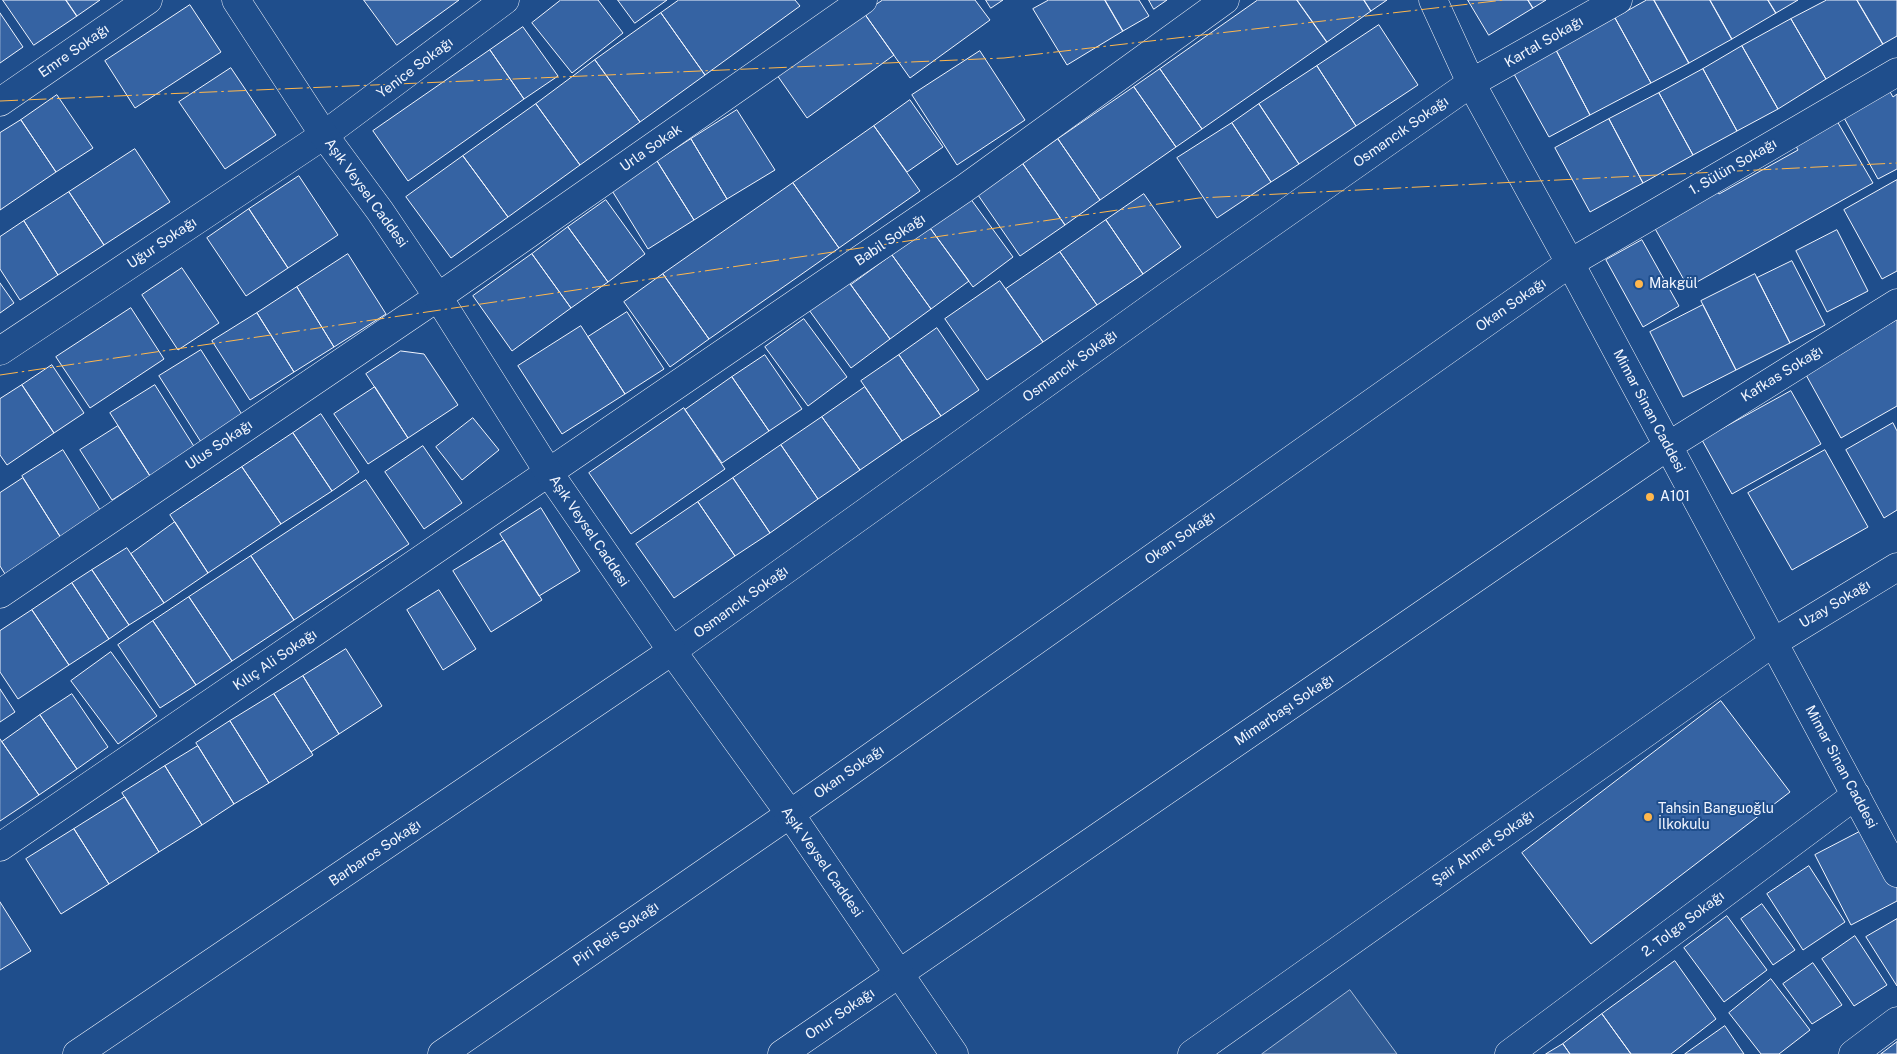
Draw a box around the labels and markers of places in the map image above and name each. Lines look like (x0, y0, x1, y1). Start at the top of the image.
place label: Makgül (1649, 276, 1698, 292)
marker: Makgül (1633, 278, 1645, 290)
place label: A101 (1660, 489, 1690, 505)
marker: A101 (1644, 491, 1656, 503)
place label: Tahsin Banguoğlu İlkokulu (1658, 801, 1774, 834)
marker: Tahsin Banguoğlu İlkokulu (1642, 811, 1654, 823)

